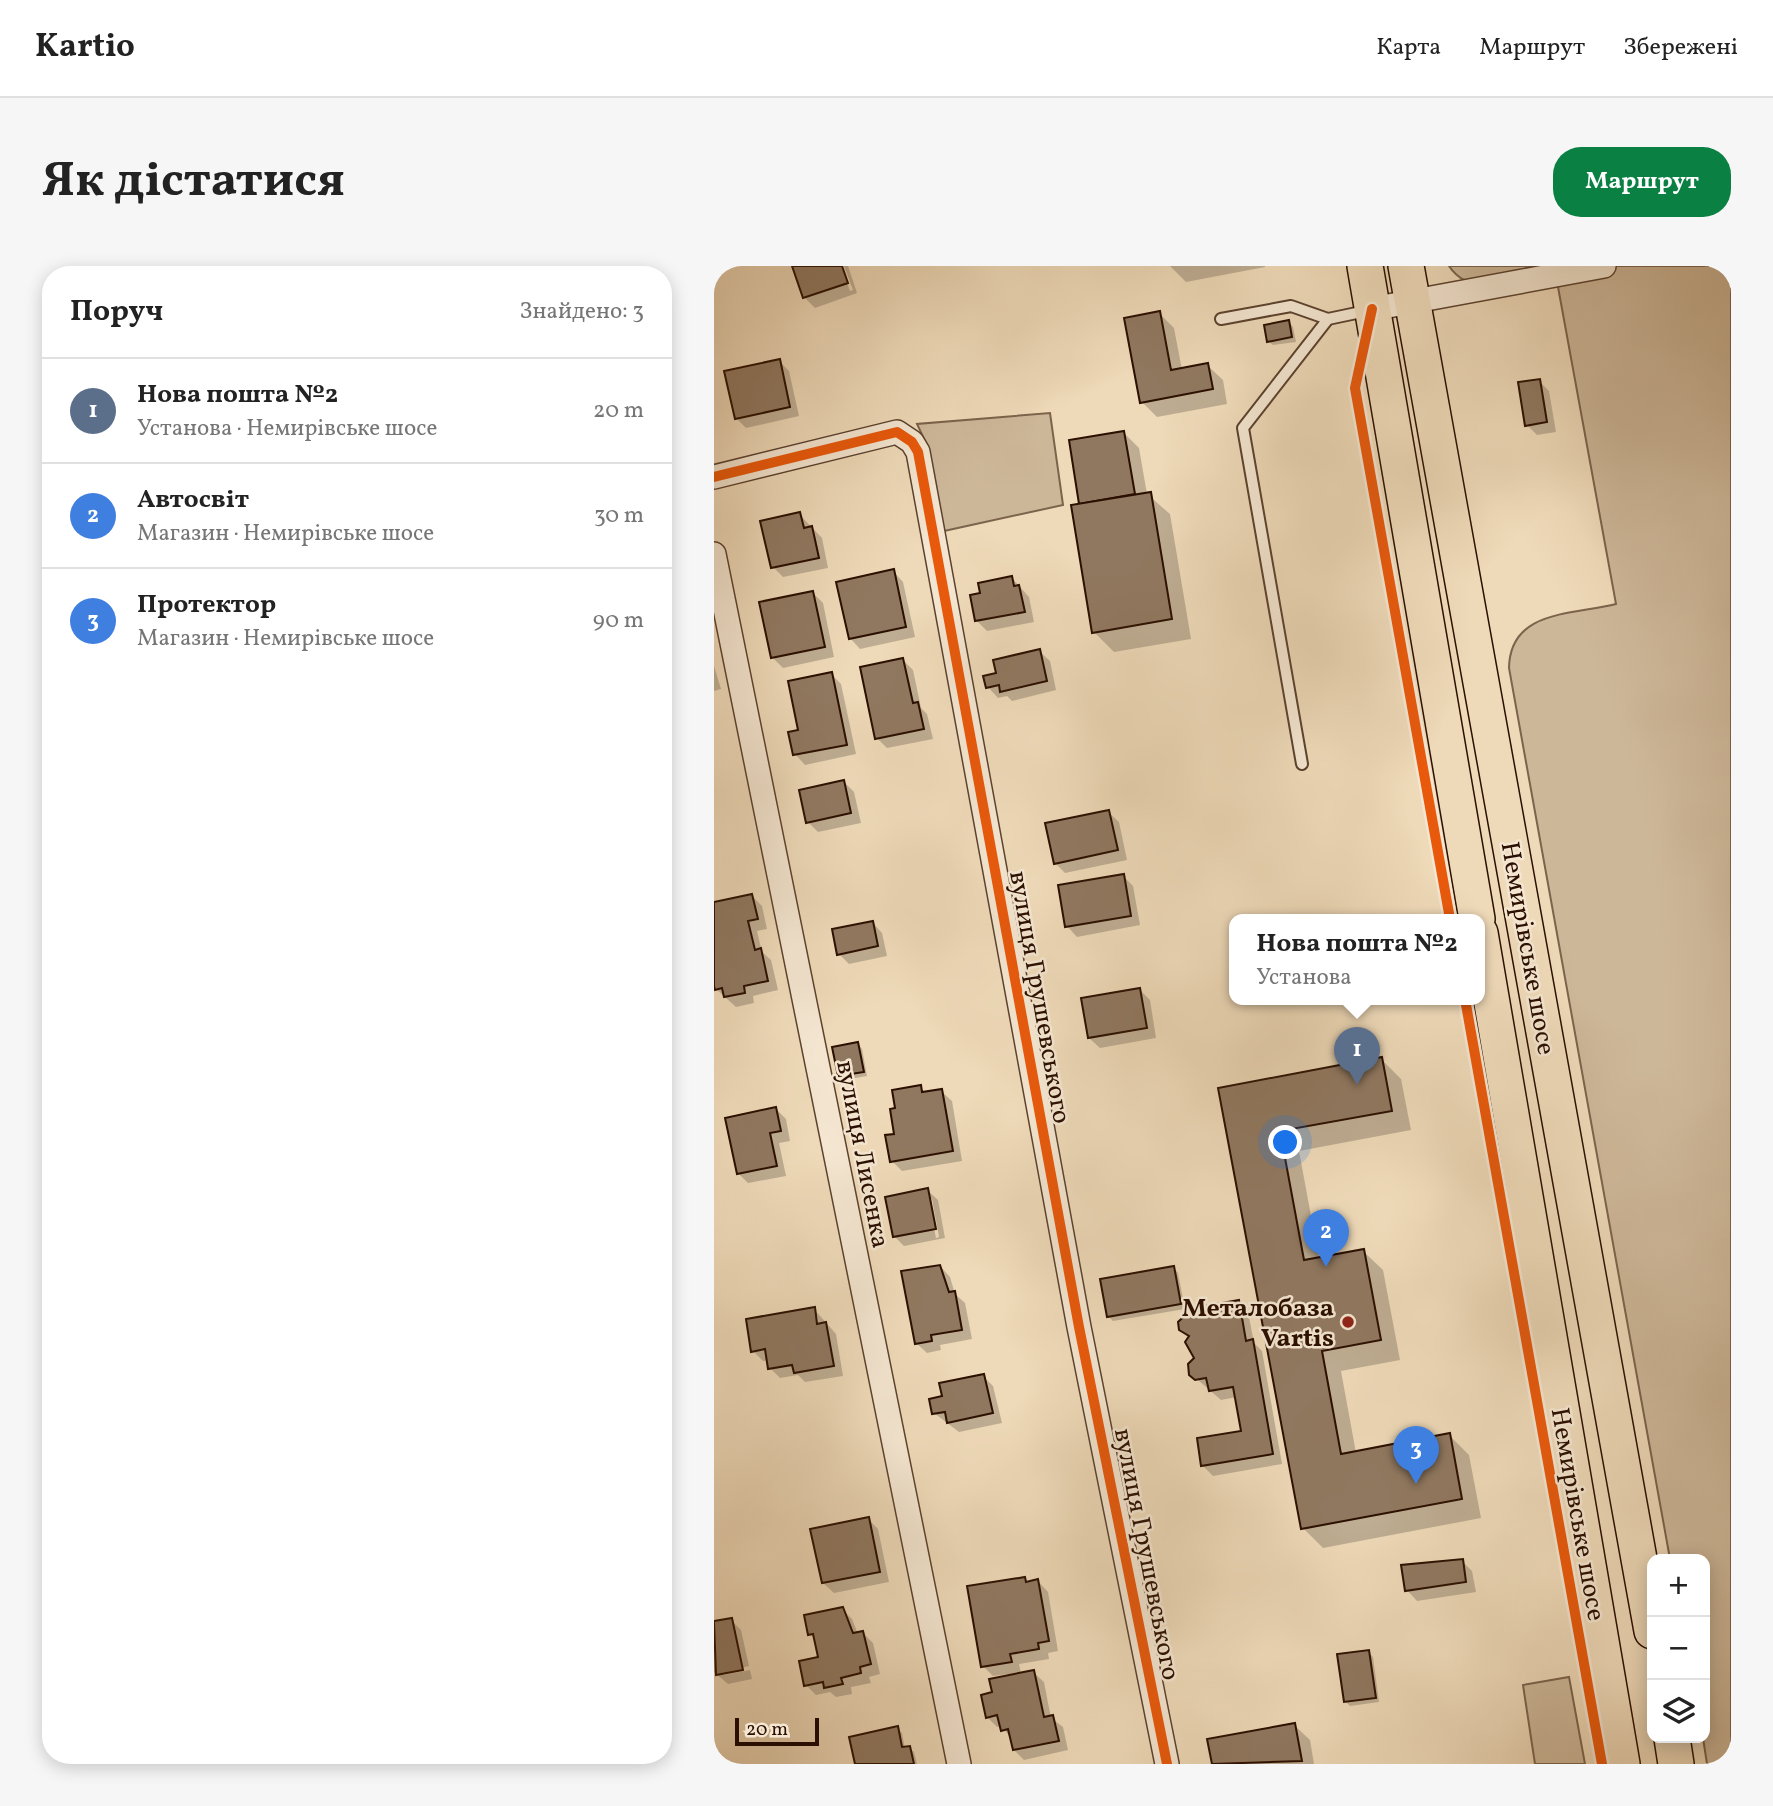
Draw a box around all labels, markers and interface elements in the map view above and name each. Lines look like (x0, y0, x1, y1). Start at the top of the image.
text: Kartio (35, 25, 135, 71)
text: Карта (1376, 31, 1441, 65)
text: Маршрут (1479, 31, 1585, 65)
text: Збережені (1623, 31, 1738, 65)
button: Маршрут (1553, 147, 1731, 217)
text: Як дістатися (42, 148, 345, 217)
text: Поруч (70, 291, 163, 333)
text: Знайдено: 3 (519, 296, 644, 328)
text: Нова пошта №2 (137, 377, 338, 413)
text: 1 (88, 395, 98, 427)
text: 20 m (593, 395, 644, 427)
text: Установа · Немирівське шосе (137, 413, 437, 445)
text: Автосвіт (137, 482, 249, 518)
text: 2 (87, 500, 99, 532)
text: 30 m (594, 500, 644, 532)
text: Магазин · Немирівське шосе (137, 518, 434, 550)
text: Протектор (137, 587, 276, 623)
text: 3 (87, 605, 99, 637)
text: 90 m (593, 605, 644, 637)
text: Магазин · Немирівське шосе (137, 623, 434, 655)
street label: Немирівське шосе (1491, 839, 1564, 1058)
street label: вулиця Грушевського (999, 868, 1079, 1127)
popup (1229, 914, 1485, 1005)
text: Нова пошта №2 (1256, 926, 1458, 962)
text: Установа (1256, 962, 1352, 994)
pin: 1 (1334, 1027, 1380, 1085)
street label: вулиця Лисенка (826, 1058, 898, 1251)
your location (1268, 1125, 1302, 1159)
pin: 2 (1303, 1209, 1349, 1267)
place label: Металобаза Vartis (1182, 1291, 1334, 1357)
marker: Металобаза Vartis (1340, 1314, 1356, 1330)
street label: Немирівське шосе (1541, 1405, 1614, 1624)
street label: вулиця Грушевського (1104, 1425, 1188, 1684)
pin: 3 (1393, 1426, 1439, 1484)
map controls (1647, 1554, 1710, 1743)
button: + (1647, 1554, 1710, 1617)
button: − (1647, 1617, 1710, 1680)
button: layers (1647, 1680, 1710, 1743)
scale bar (735, 1715, 819, 1747)
text: 20 m (746, 1717, 788, 1743)

